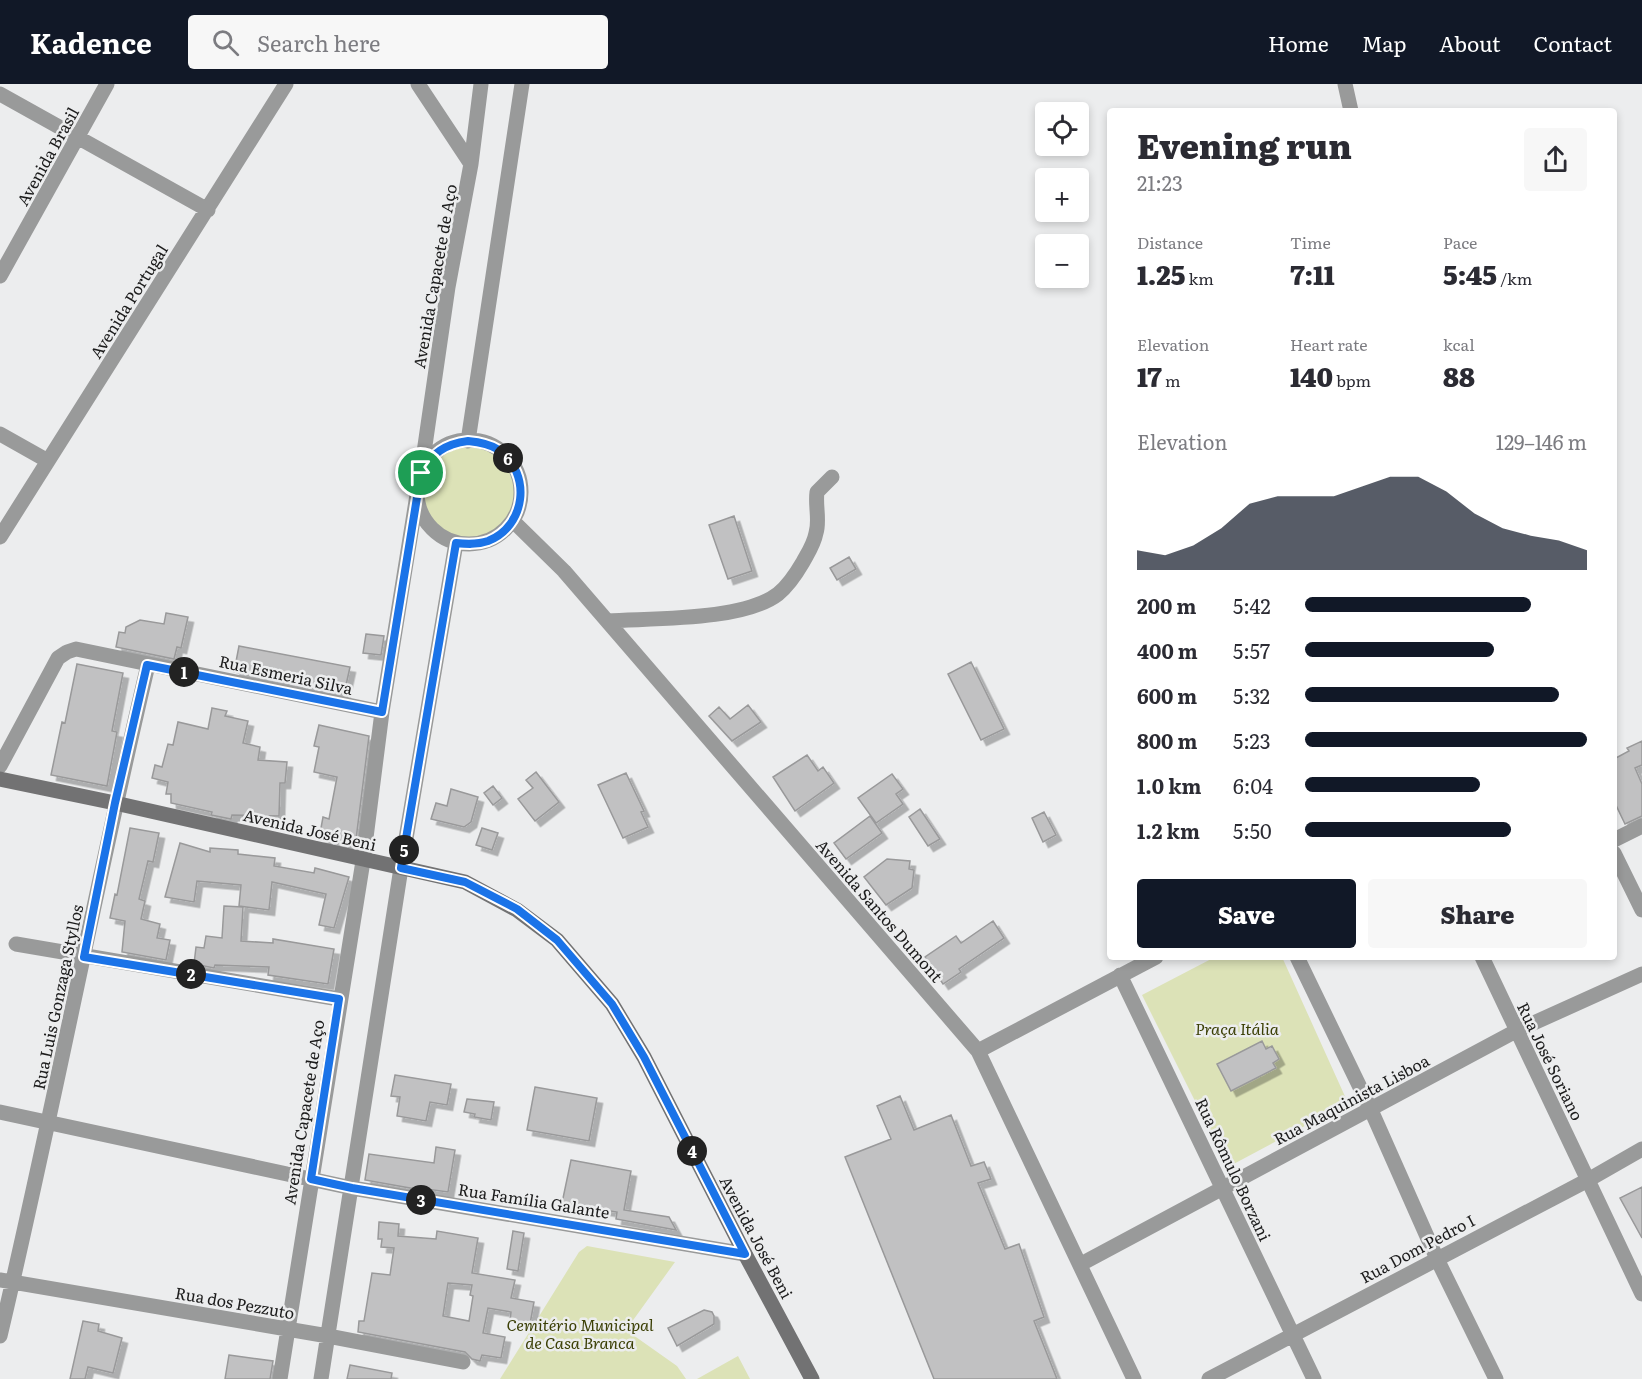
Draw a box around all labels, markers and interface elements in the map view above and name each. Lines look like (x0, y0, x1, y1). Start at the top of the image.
search box (188, 15, 608, 69)
text: Kadence (30, 21, 152, 63)
icon: search (209, 26, 242, 59)
text: Search here (257, 26, 380, 59)
text: Home (1268, 27, 1329, 58)
text: Map (1362, 27, 1406, 58)
text: About (1439, 27, 1501, 58)
text: Contact (1534, 27, 1612, 58)
street label: Avenida Brasil (10, 102, 84, 210)
map controls (1035, 102, 1089, 288)
button: locate (1035, 102, 1089, 156)
text: Evening run (1137, 120, 1352, 169)
button: share (1524, 128, 1587, 191)
text: 21:23 (1137, 167, 1183, 197)
button: + (1035, 168, 1089, 222)
street label: Avenida Capacete de Aço (406, 182, 462, 370)
text: Distance (1137, 230, 1203, 254)
text: Time (1290, 230, 1331, 254)
text: Pace (1443, 230, 1477, 254)
button: − (1035, 234, 1089, 288)
street label: Avenida Portugal (83, 239, 173, 363)
text: 1.25 (1137, 254, 1185, 293)
text: 7:11 (1290, 254, 1335, 293)
text: 5:45 (1443, 254, 1497, 293)
text: km (1185, 266, 1214, 290)
text: /km (1497, 266, 1532, 290)
text: Elevation (1137, 332, 1209, 356)
text: Heart rate (1290, 332, 1368, 356)
text: kcal (1443, 332, 1475, 356)
text: 17 (1137, 356, 1162, 395)
text: 140 (1290, 356, 1333, 395)
text: 88 (1443, 356, 1475, 395)
text: m (1162, 368, 1181, 392)
text: bpm (1333, 368, 1371, 392)
text: Elevation (1137, 426, 1227, 456)
text: 129–146 m (1496, 426, 1587, 456)
pin: 6 (493, 443, 523, 473)
text: 6 (503, 446, 513, 470)
pin (395, 447, 446, 498)
icon: arrive (404, 456, 437, 489)
text: 200 m (1137, 590, 1196, 620)
text: 5:42 (1233, 590, 1271, 620)
text: 400 m (1137, 635, 1198, 665)
text: 5:57 (1233, 635, 1270, 665)
street label: Rua Esmeria Silva (217, 648, 355, 700)
pin: 1 (169, 657, 199, 687)
text: 1 (181, 660, 187, 684)
text: 600 m (1137, 680, 1197, 710)
text: 5:32 (1233, 680, 1270, 710)
text: 800 m (1137, 725, 1197, 755)
text: 5:23 (1233, 725, 1271, 755)
text: 1.0 km (1137, 770, 1202, 800)
text: 6:04 (1233, 770, 1273, 800)
street label: Avenida José Beni (241, 802, 379, 856)
text: 1.2 km (1137, 815, 1200, 845)
text: 5:50 (1233, 815, 1272, 845)
street label: Avenida Santos Dumont (811, 833, 949, 987)
pin: 5 (389, 835, 419, 865)
text: 5 (400, 838, 408, 862)
button: Save (1137, 879, 1356, 948)
button: Share (1368, 879, 1587, 948)
street label: Rua Luis Gonzaga Styllos (26, 902, 88, 1092)
pin: 2 (176, 959, 206, 989)
text: 2 (187, 962, 195, 986)
street label: Rua José Soriano (1512, 998, 1590, 1124)
park label: Praça Itália (1195, 1016, 1280, 1040)
street label: Avenida Capacete de Aço (277, 1018, 329, 1206)
street label: Rua Maquinista Lisboa (1269, 1048, 1433, 1150)
street label: Rua Rômulo Borzani (1190, 1093, 1278, 1245)
pin: 4 (677, 1136, 707, 1166)
text: 4 (687, 1139, 697, 1163)
street label: Avenida José Beni (715, 1171, 799, 1303)
street label: Rua Família Galante (456, 1176, 612, 1224)
pin: 3 (406, 1185, 436, 1215)
text: 3 (417, 1188, 425, 1212)
street label: Rua Dom Pedro I (1355, 1208, 1479, 1288)
street label: Rua dos Pezzuto (173, 1280, 297, 1324)
park label: Cemitério Municipal de Casa Branca (506, 1312, 654, 1354)

